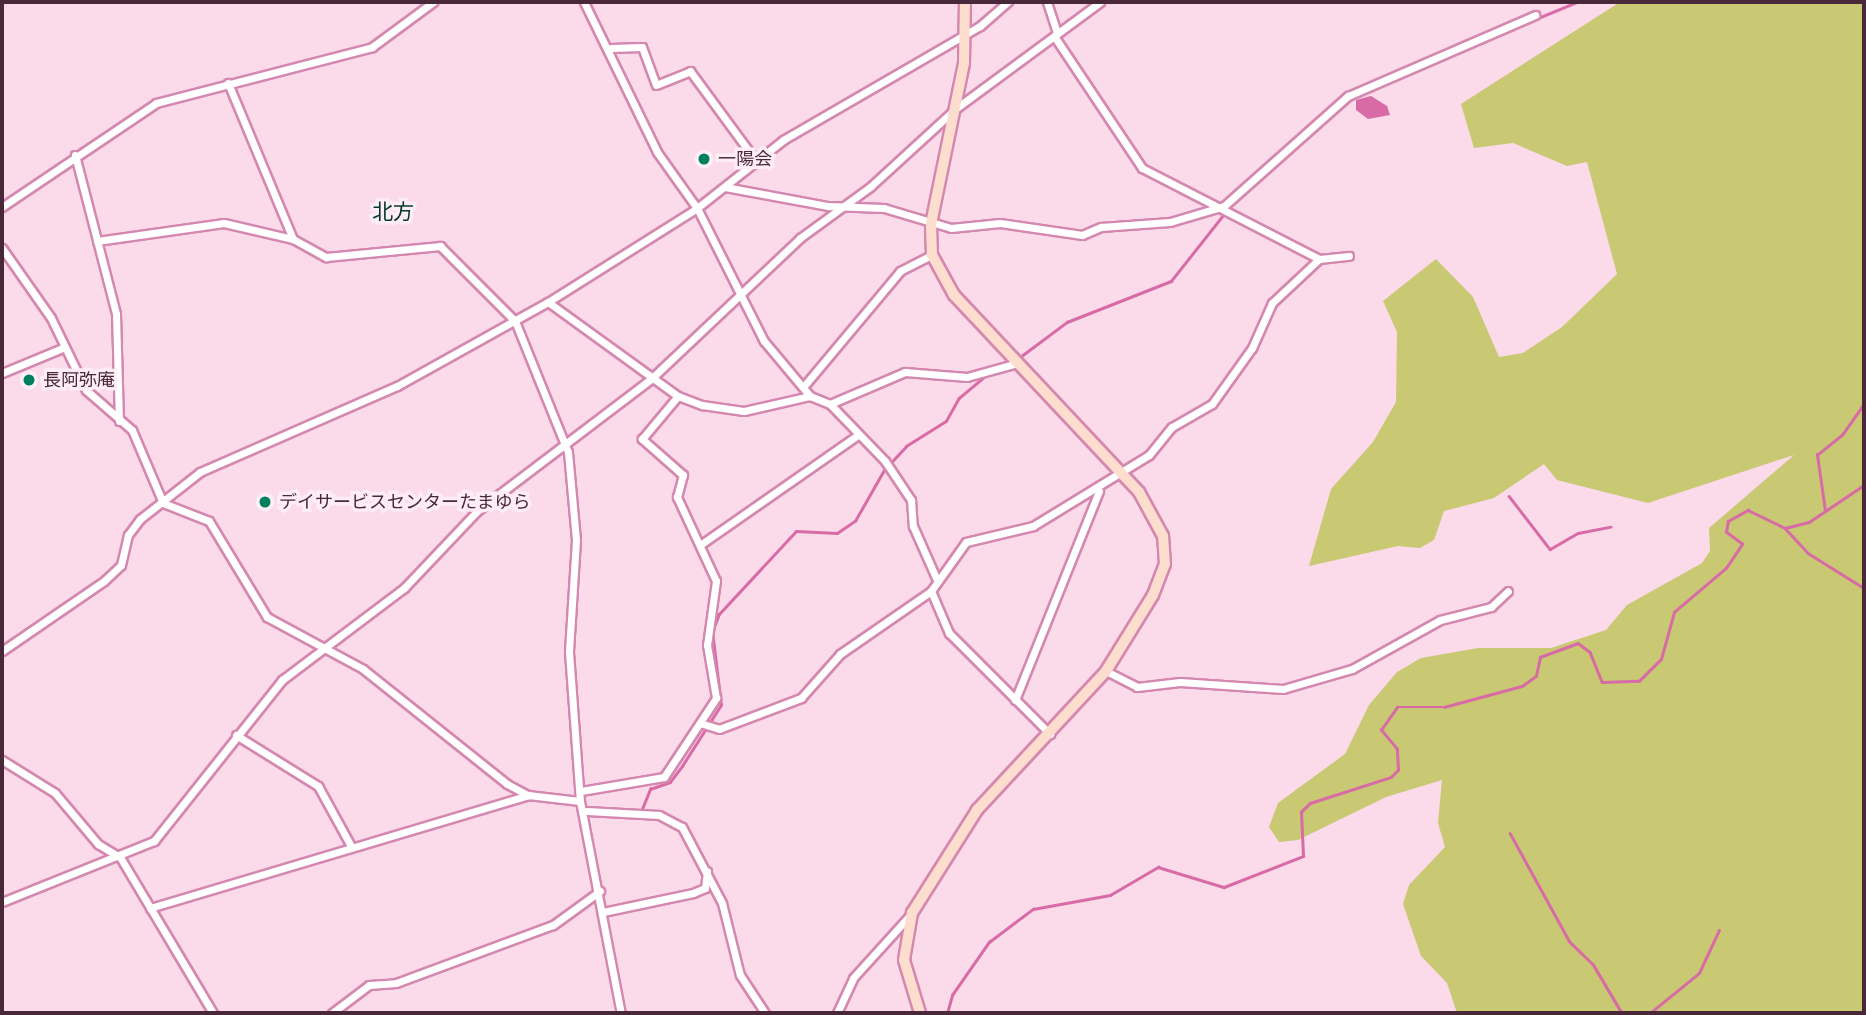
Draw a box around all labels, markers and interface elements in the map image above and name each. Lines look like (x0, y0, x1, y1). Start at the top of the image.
place label: 一陽会 (718, 148, 772, 170)
marker: 一陽会 (696, 151, 712, 167)
district label: 北方 (372, 199, 414, 225)
place label: 長阿弥庵 (43, 369, 115, 391)
marker: 長阿弥庵 (21, 372, 37, 388)
place label: デイサービスセンターたまゆら (279, 491, 531, 513)
marker: デイサービスセンターたまゆら (257, 494, 273, 510)

